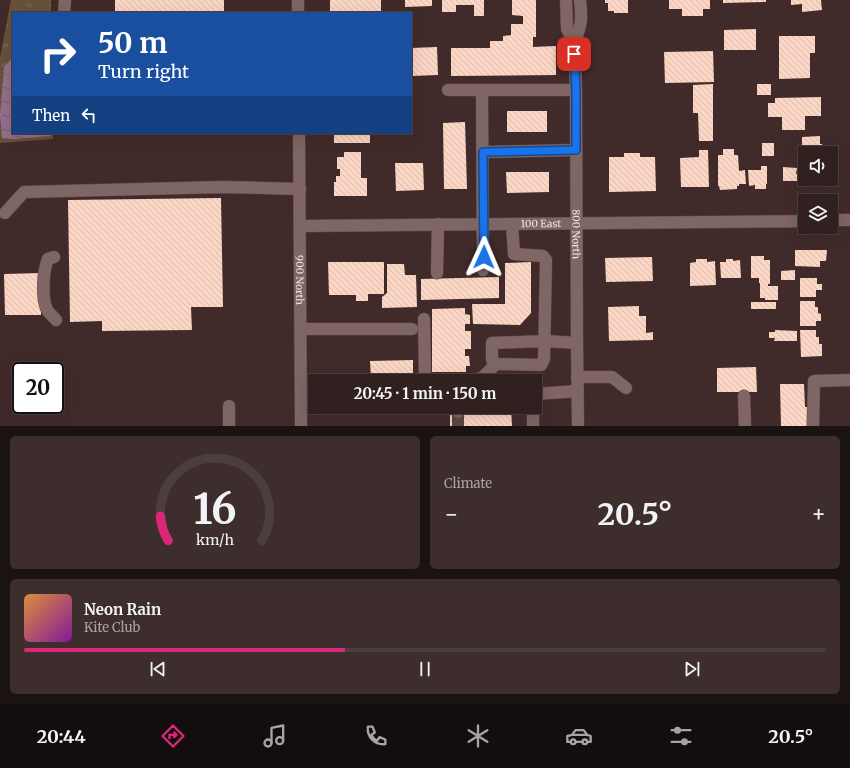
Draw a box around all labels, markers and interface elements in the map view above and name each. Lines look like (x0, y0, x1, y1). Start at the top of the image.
text: 50 m (98, 25, 167, 61)
icon: right (32, 28, 84, 80)
pin (557, 37, 591, 71)
icon: arrive (563, 43, 585, 65)
text: Turn right (98, 60, 189, 83)
icon: left (78, 104, 100, 126)
text: Then (32, 106, 70, 125)
map controls (798, 146, 838, 234)
button: sound (798, 146, 838, 186)
button: layers (798, 194, 838, 234)
street label: 800 North (569, 209, 583, 259)
street label: 100 East (521, 217, 561, 230)
position arrow (463, 236, 505, 278)
street label: 900 North (293, 255, 306, 305)
speed limit sign: 20 (12, 362, 64, 414)
text: 20:45 · 1 min · 150 m (354, 384, 496, 403)
text: Climate (444, 475, 492, 492)
text: 16 (193, 482, 237, 534)
text: 20.5° (598, 495, 672, 533)
text: − (444, 500, 459, 528)
text: + (811, 500, 826, 528)
text: km/h (196, 530, 234, 548)
text: Neon Rain (84, 600, 161, 619)
text: Kite Club (84, 619, 140, 636)
icon: previous (147, 658, 169, 680)
icon: pause (414, 658, 436, 680)
icon: next (681, 658, 703, 680)
icon: directions (159, 722, 187, 750)
icon: music (261, 722, 289, 750)
icon: phone (362, 722, 390, 750)
icon: climate (464, 722, 492, 750)
icon: car (565, 722, 593, 750)
icon: filters (667, 722, 695, 750)
text: 20:44 (37, 725, 86, 748)
text: 20.5° (768, 725, 813, 748)

